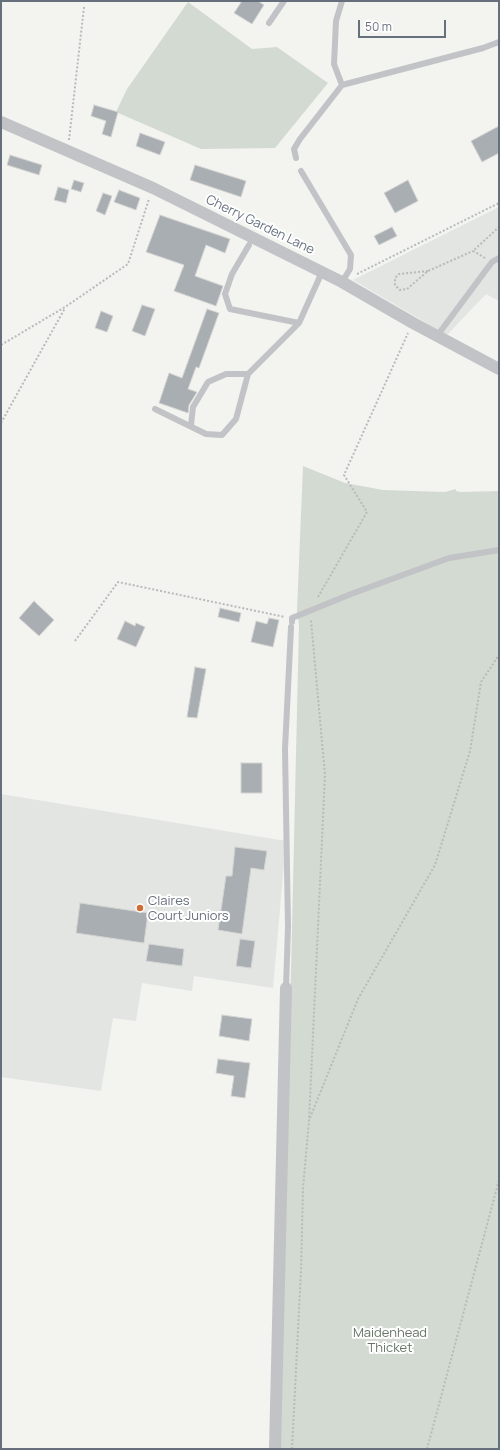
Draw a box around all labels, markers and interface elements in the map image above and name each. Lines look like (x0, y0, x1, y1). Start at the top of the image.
scale bar (360, 12, 448, 38)
text: 50 m (365, 18, 392, 35)
street label: Cherry Garden Lane (203, 192, 317, 258)
place label: Claires Court Juniors (148, 893, 229, 924)
marker: Claires Court Juniors (135, 903, 145, 913)
park label: Maidenhead Thicket (353, 1325, 427, 1356)

